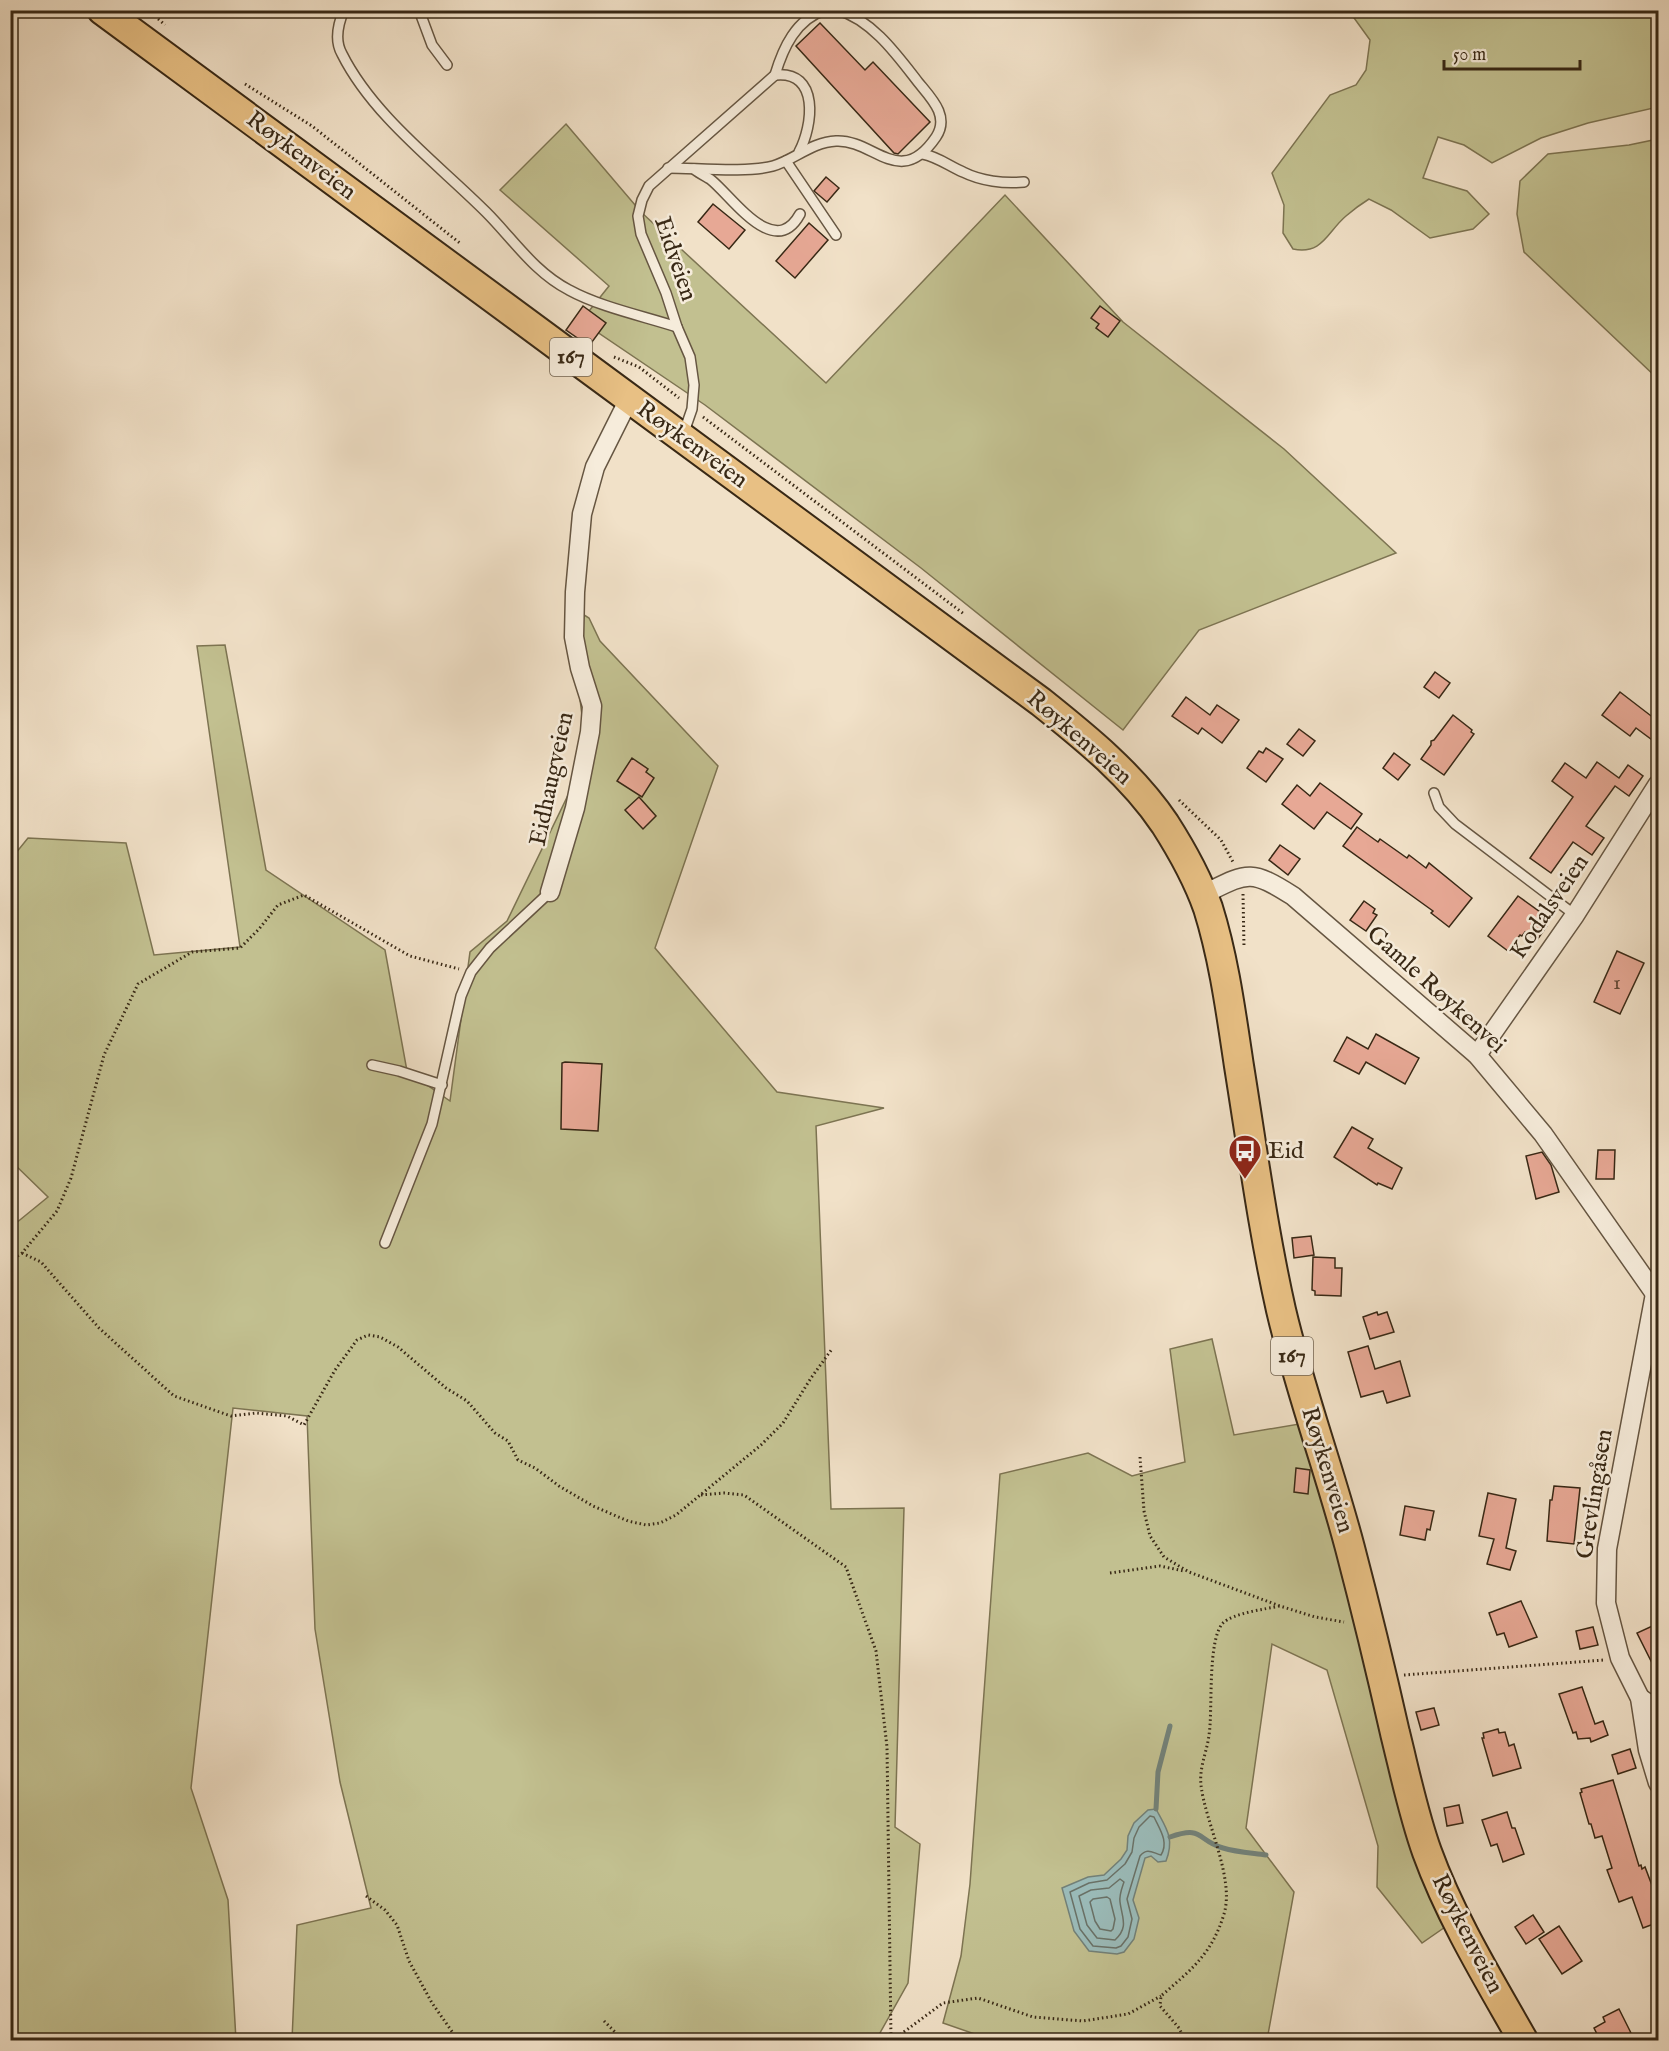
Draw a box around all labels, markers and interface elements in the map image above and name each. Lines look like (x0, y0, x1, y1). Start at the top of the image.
scale bar (1444, 33, 1580, 71)
text: 50 m (1453, 44, 1486, 67)
street label: Røykenveien (240, 104, 362, 208)
street label: Eidveien (646, 213, 704, 305)
road number: 167 (550, 338, 592, 376)
street label: Røykenveien (630, 394, 754, 496)
street label: Røykenveien (1020, 684, 1138, 793)
street label: Eidhaugveien (523, 709, 581, 849)
street label: Kodalsveien (1504, 848, 1597, 965)
street label: Gamle Røykenvei (1360, 919, 1512, 1061)
house number: 1 (1613, 970, 1621, 997)
bus stop icon: Eid (1227, 1133, 1263, 1180)
place label: Eid (1268, 1136, 1304, 1167)
road number: 167 (1271, 1337, 1313, 1375)
street label: Røykenveien (1293, 1403, 1361, 1537)
street label: Grevlingåsen (1569, 1427, 1621, 1561)
street label: Røykenveien (1424, 1869, 1510, 1999)

